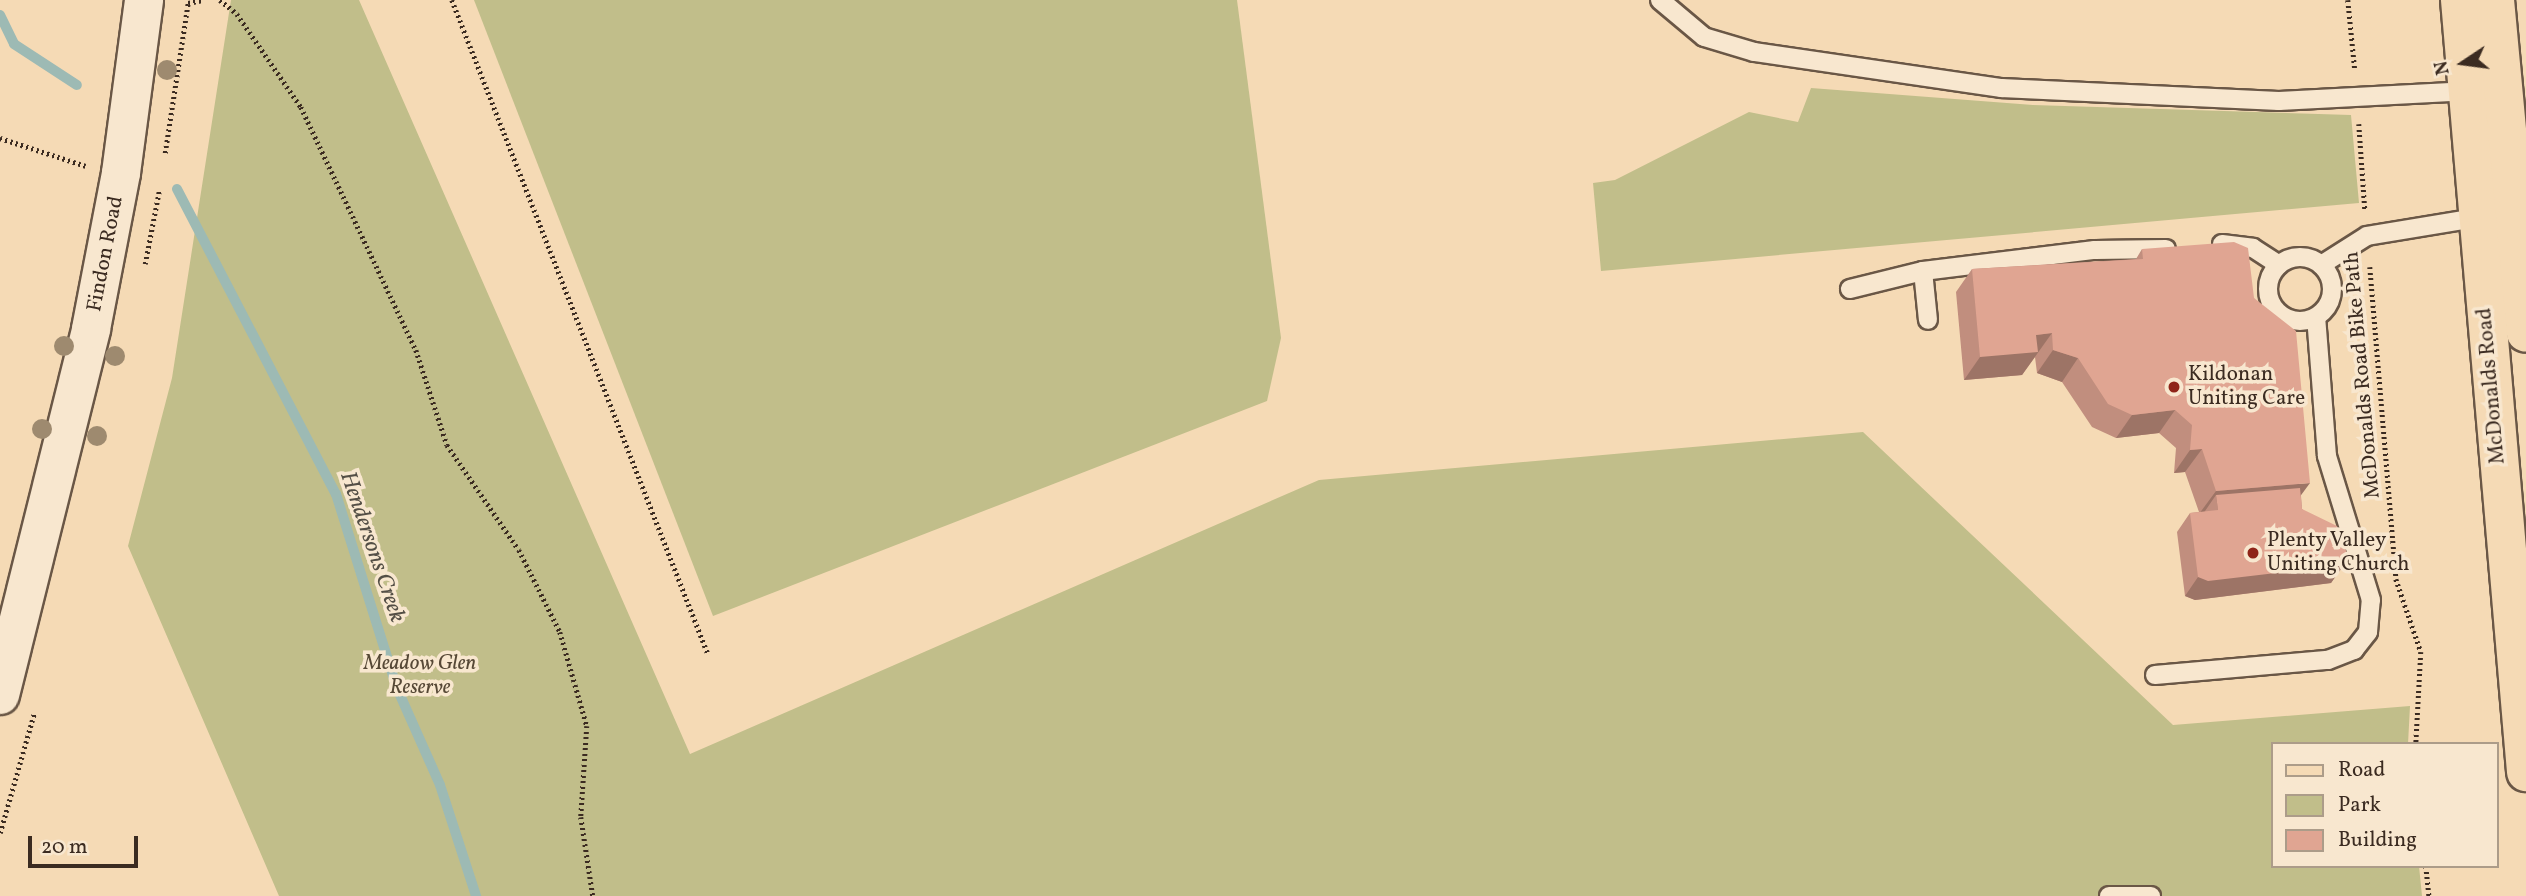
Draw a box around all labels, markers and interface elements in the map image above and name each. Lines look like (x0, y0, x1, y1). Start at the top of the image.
north arrow (2428, 28, 2498, 98)
text: N (2428, 58, 2457, 77)
street label: Findon Road (82, 194, 130, 314)
street label: McDonalds Road Bike Path (2340, 250, 2386, 500)
street label: McDonalds Road (2473, 307, 2511, 465)
place label: Kildonan Uniting Care (2188, 362, 2305, 412)
marker: Kildonan Uniting Care (2166, 379, 2182, 395)
water label: Hendersons Creek (333, 468, 411, 626)
place label: Plenty Valley Uniting Church (2267, 528, 2409, 578)
marker: Plenty Valley Uniting Church (2245, 545, 2261, 561)
park label: Meadow Glen Reserve (364, 651, 476, 701)
legend (2270, 742, 2498, 868)
text: Road (2338, 756, 2385, 785)
text: Park (2338, 791, 2381, 820)
scale bar (32, 822, 142, 866)
text: Building (2338, 826, 2417, 855)
text: 20 m (41, 833, 87, 862)

